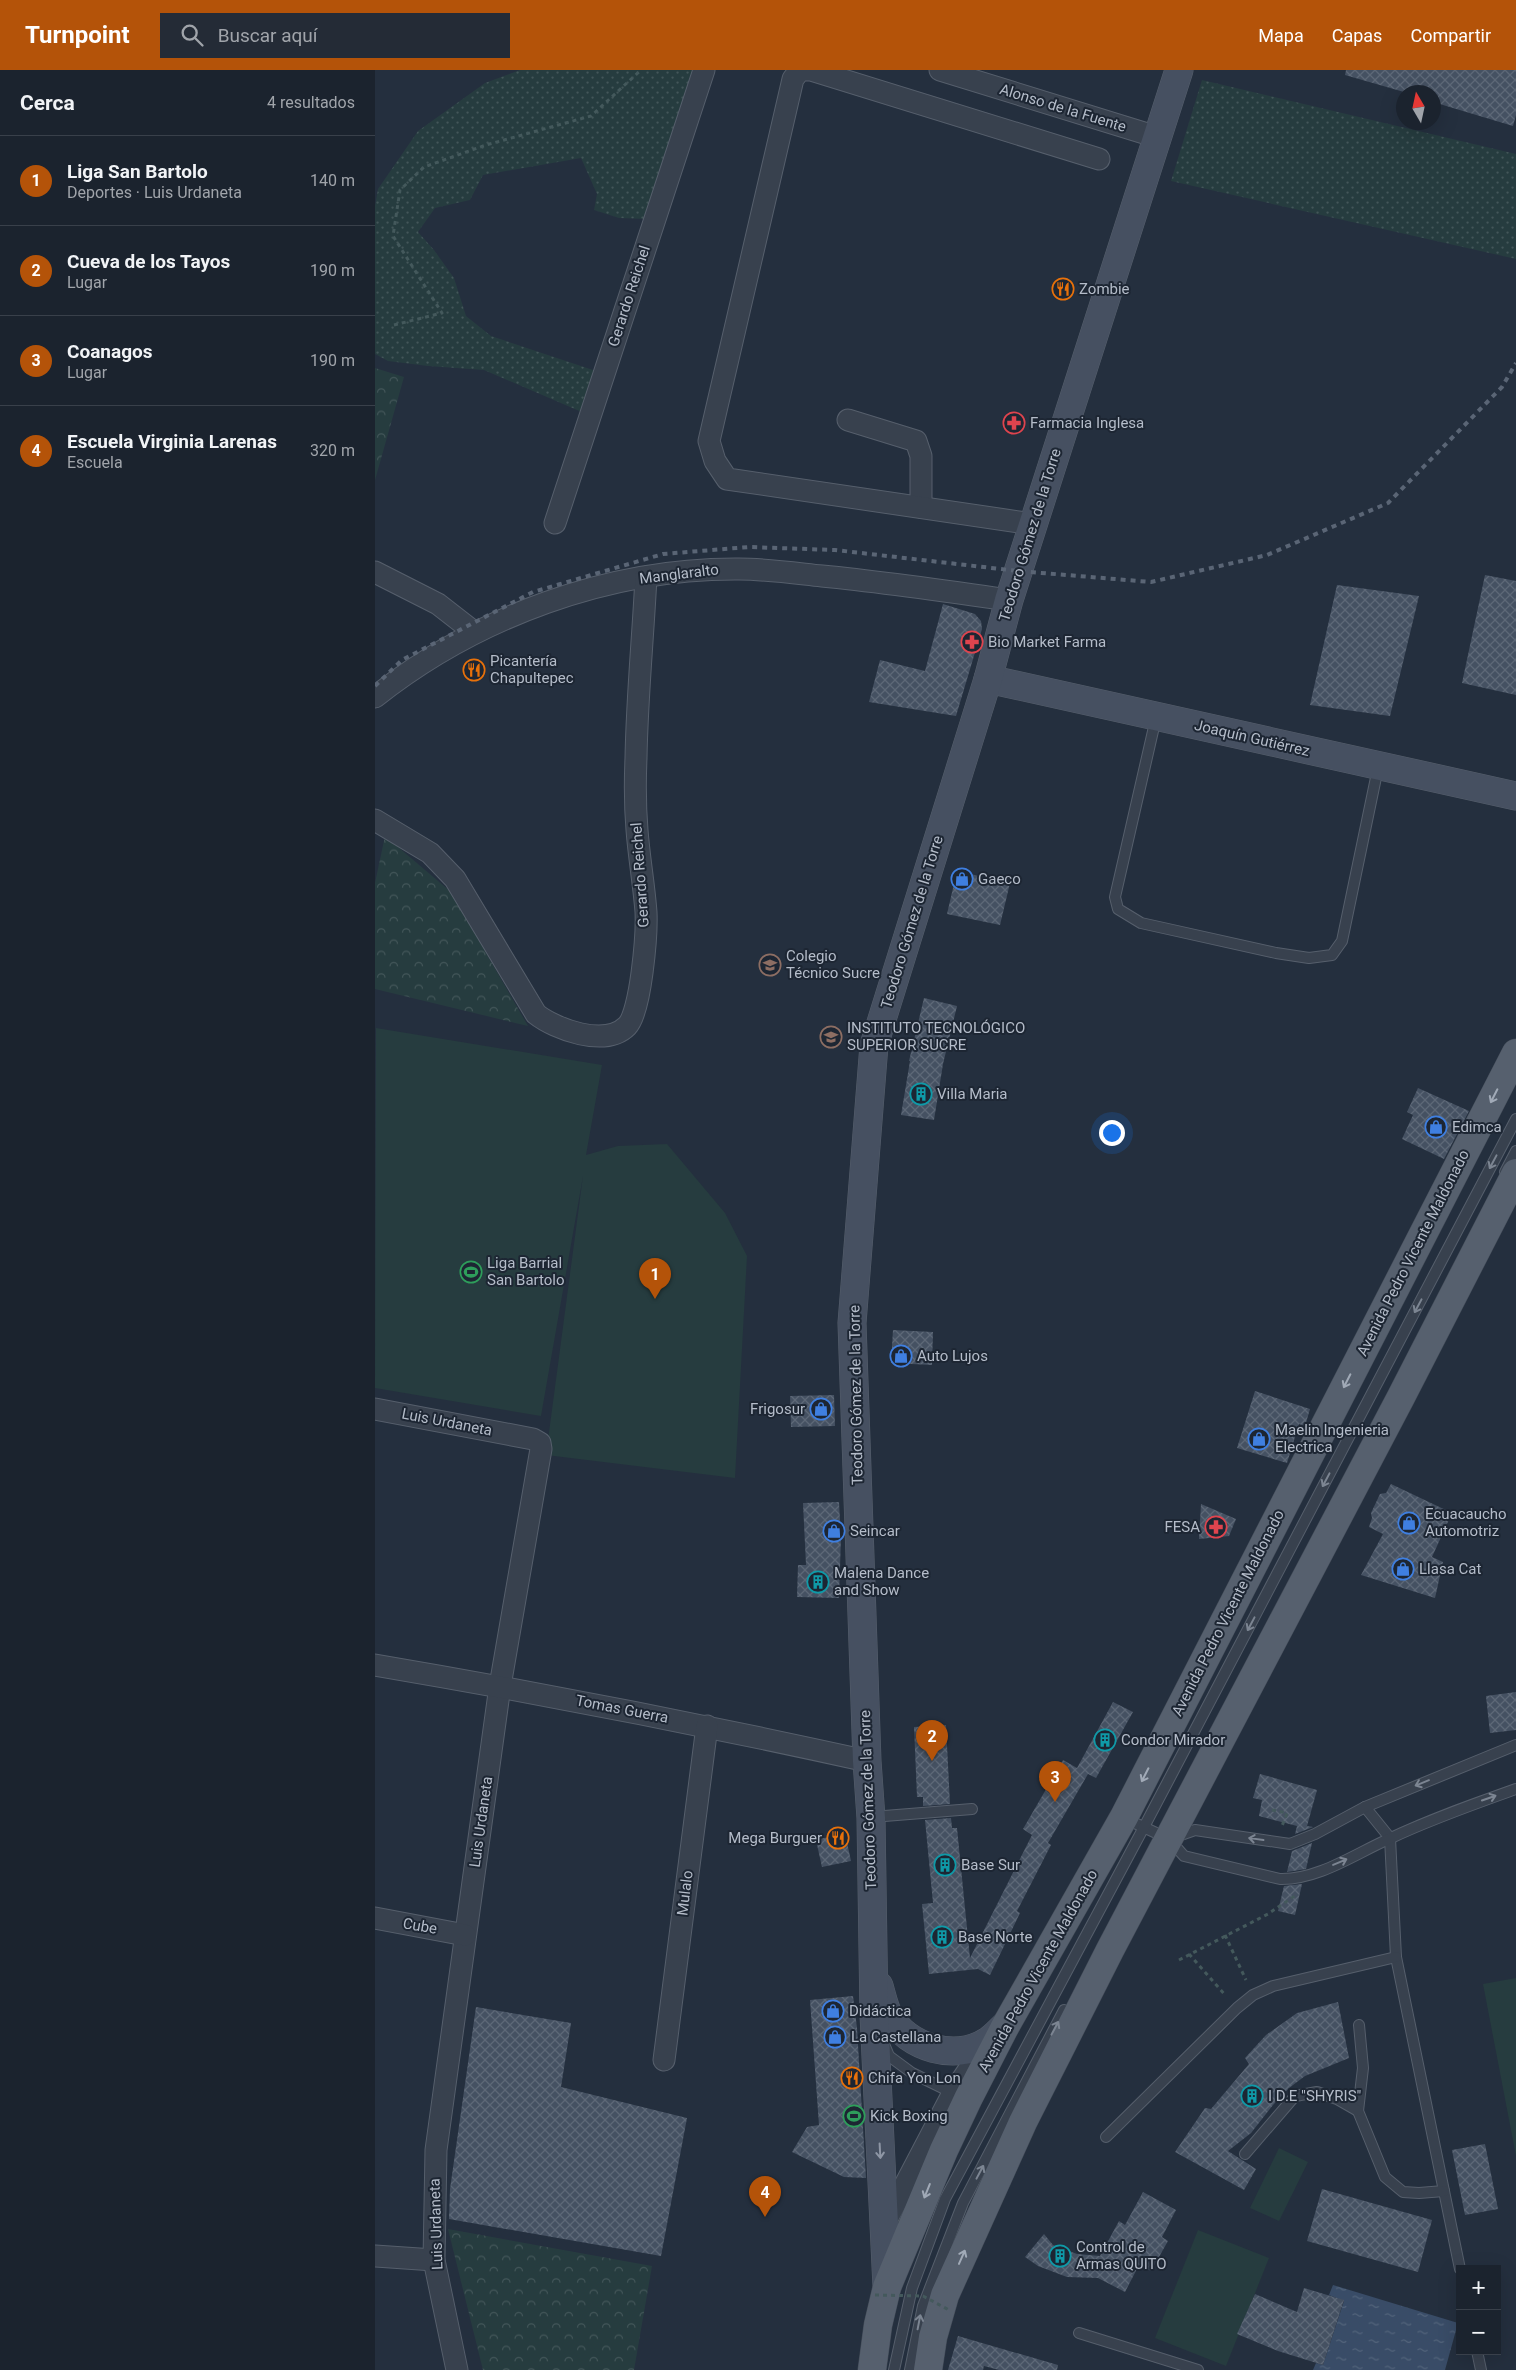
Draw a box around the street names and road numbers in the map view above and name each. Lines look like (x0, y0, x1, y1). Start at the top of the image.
street label: Alonso de la Fuente (998, 80, 1129, 136)
street label: Gerardo Reichel (604, 243, 654, 349)
street label: Teodoro Gómez de la Torre (995, 446, 1065, 624)
street label: Manglaralto (638, 560, 720, 588)
street label: Joaquín Gutiérrez (1193, 716, 1311, 760)
street label: Gerardo Reichel (627, 822, 653, 928)
street label: Teodoro Gómez de la Torre (877, 833, 947, 1011)
street label: Avenida Pedro Vicente Maldonado (1353, 1147, 1473, 1359)
street label: Teodoro Gómez de la Torre (845, 1305, 867, 1485)
street label: Luis Urdaneta (400, 1404, 494, 1440)
street label: Avenida Pedro Vicente Maldonado (1168, 1507, 1288, 1719)
street label: Tomas Guerra (574, 1691, 670, 1727)
street label: Teodoro Gómez de la Torre (856, 1710, 880, 1890)
street label: Luis Urdaneta (466, 1775, 496, 1869)
street label: Avenida Pedro Vicente Maldonado (975, 1866, 1101, 2076)
street label: Mulalo (673, 1869, 697, 1917)
street label: Cube (401, 1914, 439, 1938)
street label: Luis Urdaneta (425, 2178, 447, 2270)

